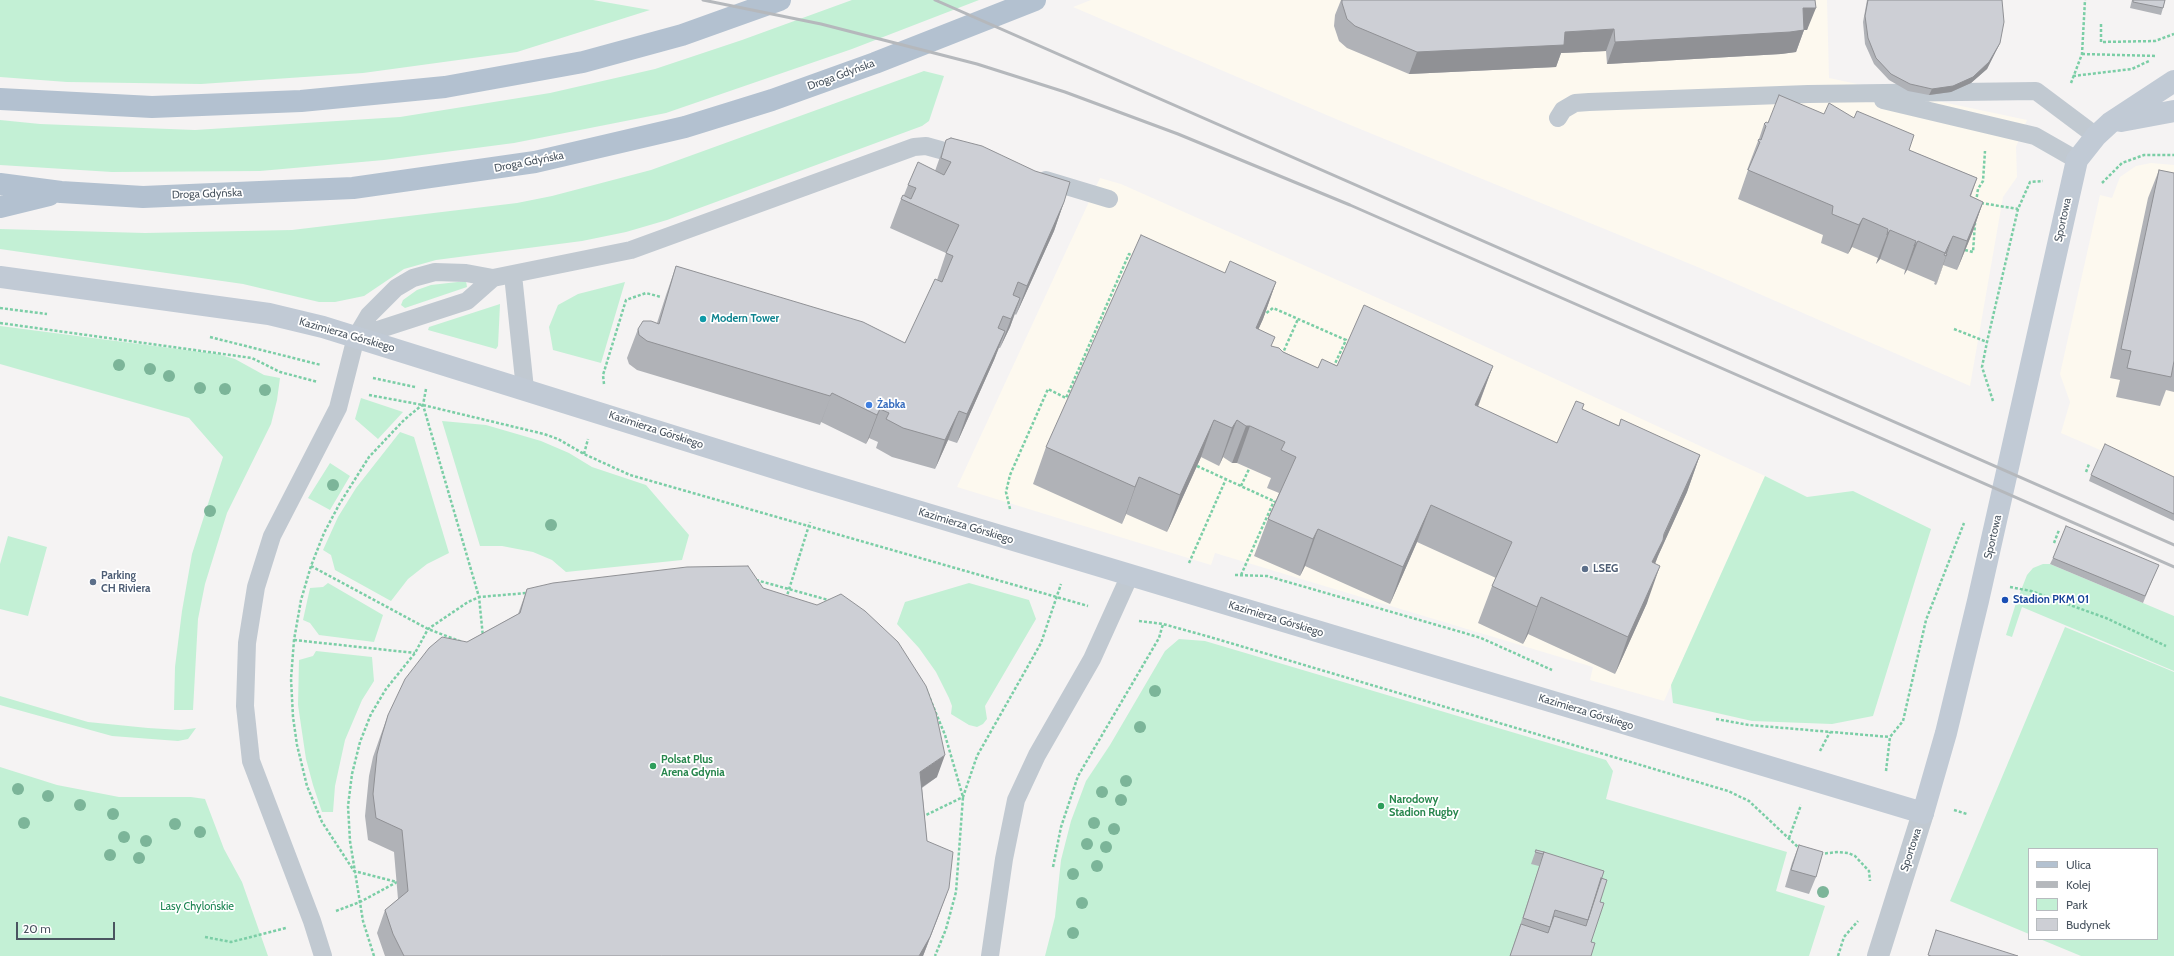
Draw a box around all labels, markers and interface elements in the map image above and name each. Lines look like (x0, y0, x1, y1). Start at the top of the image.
street label: Droga Gdyńska (806, 57, 876, 93)
street label: Droga Gdyńska (493, 149, 565, 175)
street label: Droga Gdyńska (172, 186, 242, 202)
street label: Sportowa (2052, 197, 2074, 243)
place label: Modern Tower (711, 312, 779, 326)
marker: Modern Tower (698, 314, 708, 324)
street label: Kazimierza Górskiego (298, 315, 396, 355)
place label: Żabka (877, 398, 906, 412)
marker: Żabka (864, 400, 874, 410)
street label: Kazimierza Górskiego (607, 408, 705, 452)
street label: Kazimierza Górskiego (917, 505, 1015, 547)
street label: Sportowa (1982, 514, 2004, 560)
place label: LSEG (1593, 562, 1618, 576)
marker: LSEG (1580, 564, 1590, 574)
place label: Parking CH Riviera (101, 569, 150, 595)
marker: Parking CH Riviera (88, 577, 98, 587)
place label: Stadion PKM 01 (2013, 593, 2089, 607)
marker: Stadion PKM 01 (2000, 595, 2010, 605)
street label: Kazimierza Górskiego (1227, 598, 1325, 640)
street label: Kazimierza Górskiego (1537, 691, 1635, 733)
place label: Polsat Plus Arena Gdynia (661, 753, 725, 779)
marker: Polsat Plus Arena Gdynia (648, 761, 658, 771)
place label: Narodowy Stadion Rugby (1389, 793, 1459, 819)
marker: Narodowy Stadion Rugby (1376, 801, 1386, 811)
street label: Sportowa (1898, 827, 1924, 873)
legend (2028, 848, 2158, 940)
text: Ulica (2066, 857, 2091, 872)
text: Kolej (2066, 877, 2090, 892)
text: Park (2066, 897, 2088, 912)
park label: Lasy Chylońskie (160, 900, 234, 914)
scale bar (18, 914, 117, 940)
text: Budynek (2066, 917, 2110, 932)
text: 20 m (23, 921, 51, 936)

